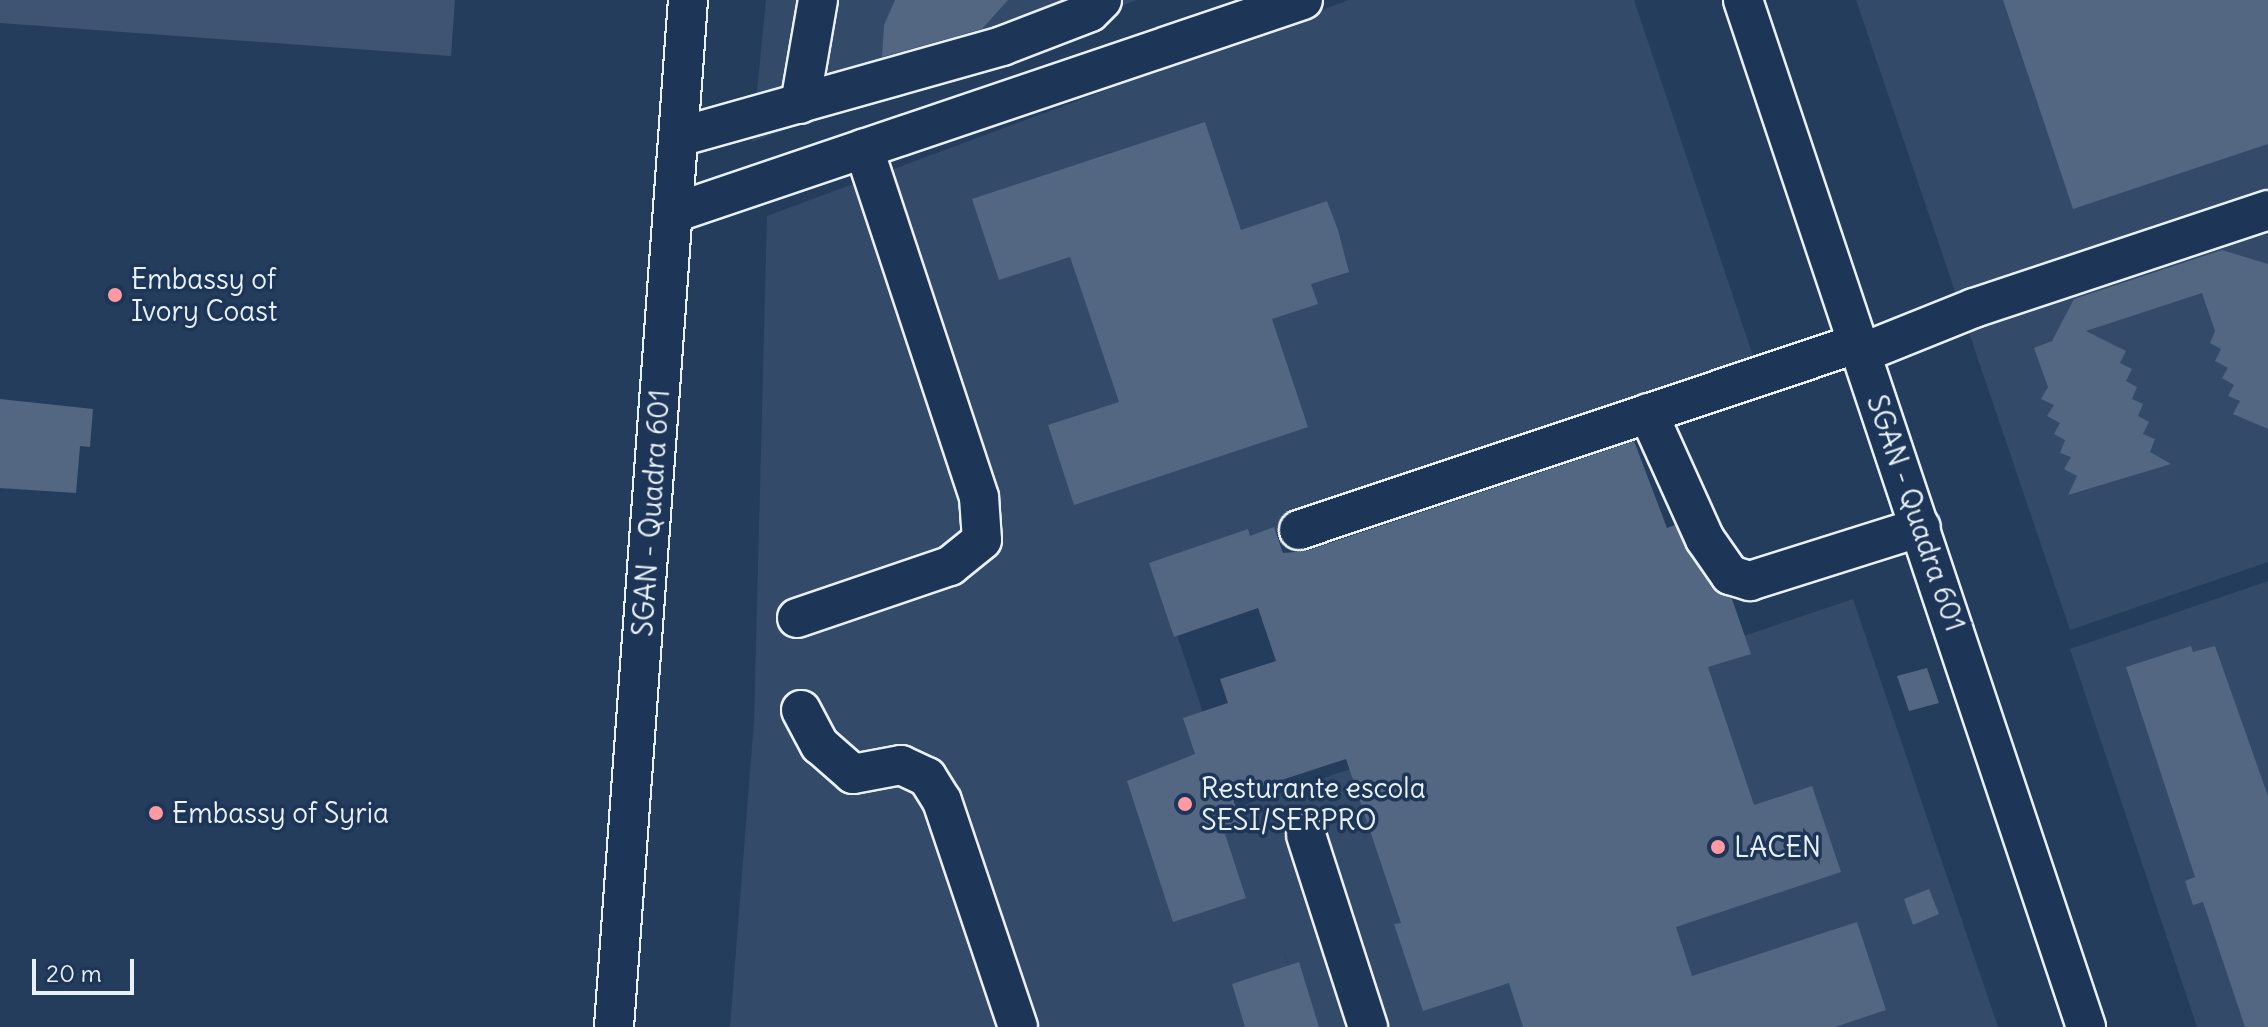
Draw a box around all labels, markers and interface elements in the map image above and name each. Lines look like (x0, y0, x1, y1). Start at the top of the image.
place label: Embassy of Ivory Coast (131, 262, 277, 328)
marker: Embassy of Ivory Coast (106, 286, 124, 304)
street label: SGAN - Quadra 601 (626, 388, 676, 638)
street label: SGAN - Quadra 601 (1860, 390, 1972, 636)
place label: Resturante escola SESI/SERPRO (1201, 771, 1426, 837)
marker: Resturante escola SESI/SERPRO (1176, 795, 1194, 813)
place label: Embassy of Syria (172, 796, 389, 830)
marker: Embassy of Syria (147, 804, 165, 822)
place label: LACEN (1734, 830, 1821, 864)
marker: LACEN (1709, 838, 1727, 856)
scale bar (36, 943, 138, 993)
text: 20 m (46, 958, 102, 988)

